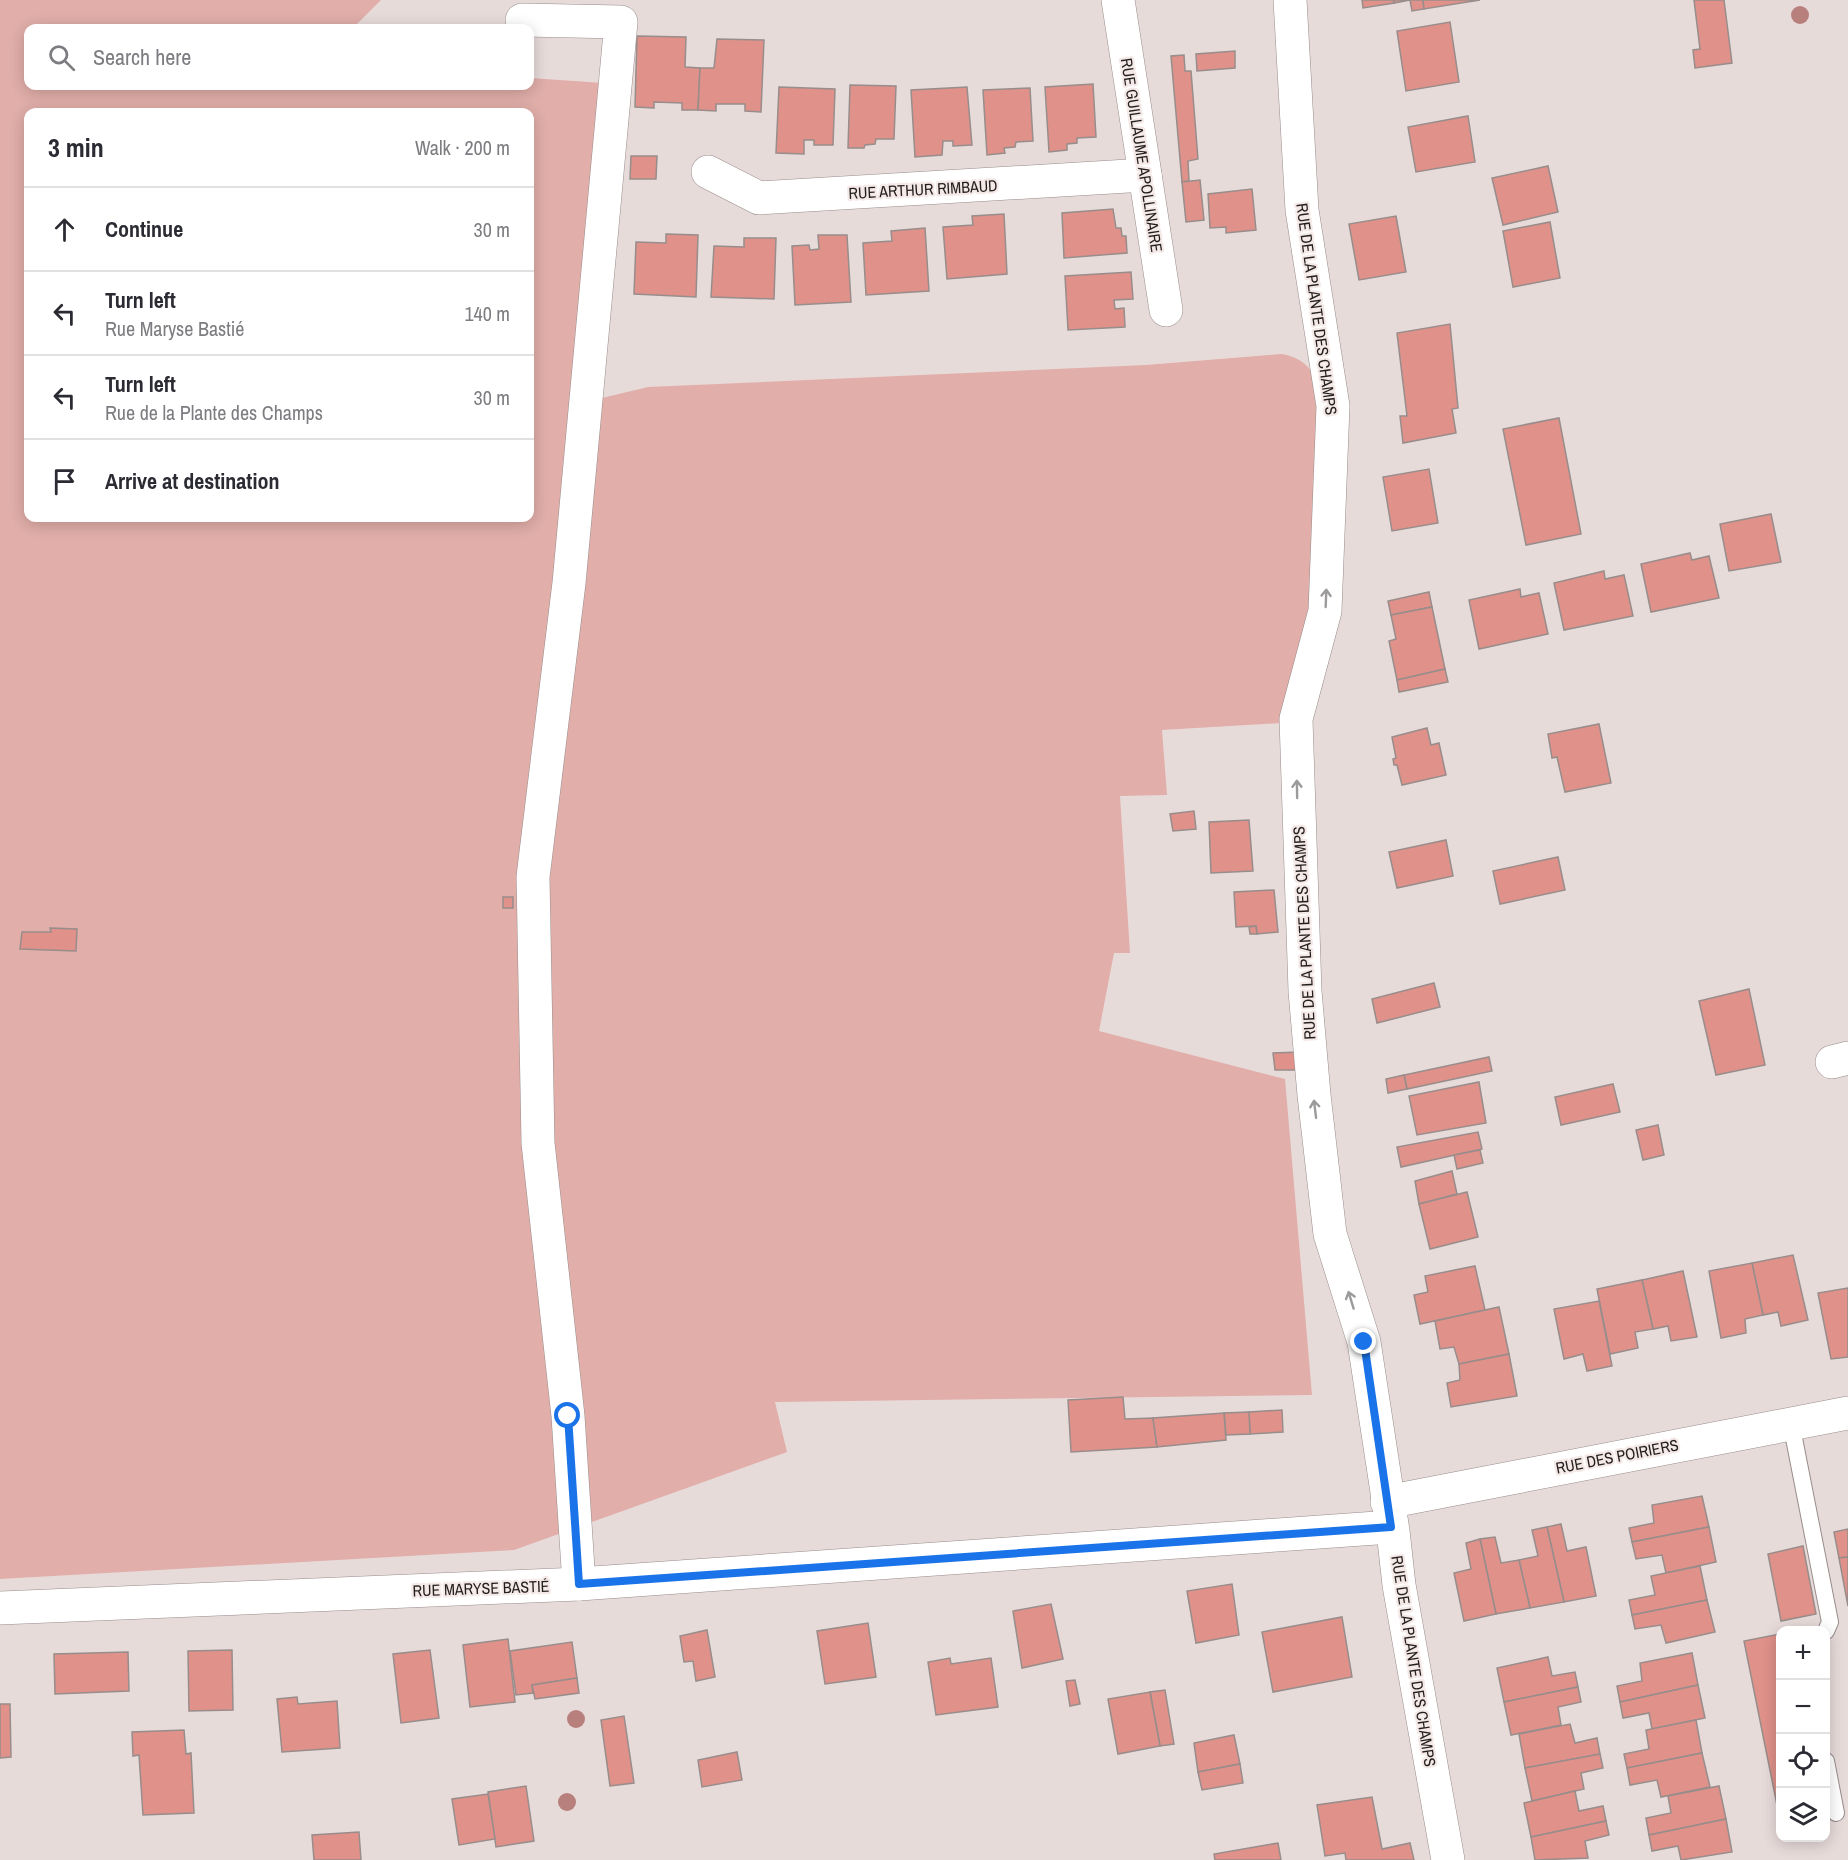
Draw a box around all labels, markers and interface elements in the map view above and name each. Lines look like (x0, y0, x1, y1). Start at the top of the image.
search box (24, 24, 534, 90)
icon: search (45, 41, 78, 74)
text: Search here (93, 42, 191, 72)
street label: RUE GUILLAUME APOLLINAIRE (1116, 56, 1168, 254)
text: 3 min (48, 130, 104, 165)
text: Walk · 200 m (415, 134, 510, 161)
street label: RUE ARTHUR RIMBAUD (848, 174, 998, 204)
street label: RUE DE LA PLANTE DES CHAMPS (1291, 202, 1343, 417)
icon: ahead (48, 213, 81, 246)
text: Continue (105, 214, 183, 244)
text: 30 m (474, 216, 510, 243)
text: Turn left (105, 285, 176, 315)
icon: left (48, 297, 81, 330)
text: 140 m (464, 300, 510, 327)
text: Rue Maryse Bastié (105, 315, 244, 342)
text: Turn left (105, 369, 176, 399)
icon: left (48, 381, 81, 414)
text: 30 m (474, 384, 510, 411)
text: Rue de la Plante des Champs (105, 399, 323, 426)
icon: arrive (48, 465, 81, 498)
text: Arrive at destination (105, 466, 279, 496)
one-way arrow (1320, 588, 1331, 608)
one-way arrow (1291, 779, 1303, 799)
street label: RUE DE LA PLANTE DES CHAMPS (1287, 826, 1321, 1040)
one-way arrow (1309, 1100, 1320, 1119)
one-way arrow (1344, 1291, 1355, 1310)
route end (1350, 1328, 1376, 1354)
route start (554, 1402, 580, 1428)
street label: RUE DES POIRIERS (1554, 1433, 1681, 1479)
street label: RUE DE LA PLANTE DES CHAMPS (1386, 1554, 1442, 1768)
street label: RUE MARYSE BASTIÉ (412, 1575, 550, 1601)
map controls (1776, 1626, 1830, 1842)
button: + (1776, 1626, 1830, 1680)
button: − (1776, 1680, 1830, 1734)
button: locate (1776, 1734, 1830, 1788)
button: layers (1776, 1788, 1830, 1842)

